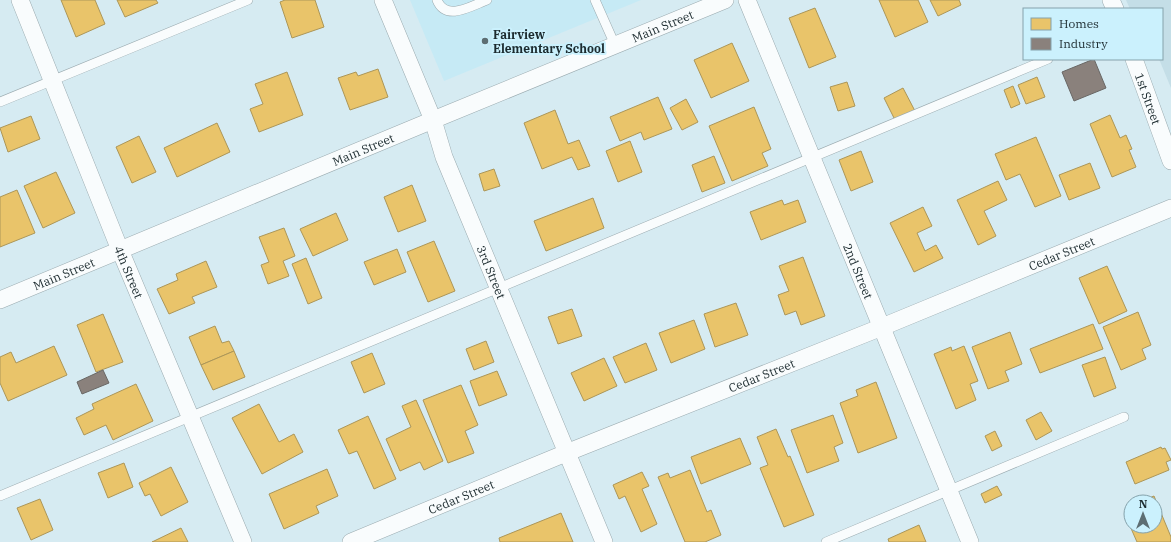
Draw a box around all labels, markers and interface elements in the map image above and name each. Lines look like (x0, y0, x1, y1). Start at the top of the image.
street label: Main Street (630, 6, 695, 45)
legend (1023, 8, 1163, 60)
text: Homes (1059, 16, 1099, 31)
place label: Fairview Elementary School (493, 27, 605, 56)
marker: Fairview Elementary School (480, 36, 490, 46)
text: Industry (1059, 36, 1108, 51)
street label: 1st Street (1132, 71, 1165, 126)
street label: Main Street (330, 130, 396, 169)
street label: Cedar Street (1026, 233, 1097, 273)
street label: 2nd Street (840, 241, 877, 301)
street label: 4th Street (112, 243, 147, 300)
street label: 3rd Street (474, 243, 509, 301)
street label: Main Street (31, 254, 97, 293)
street label: Cedar Street (726, 355, 797, 395)
street label: Cedar Street (426, 476, 496, 517)
north arrow (1123, 494, 1163, 534)
text: N (1139, 497, 1148, 511)

